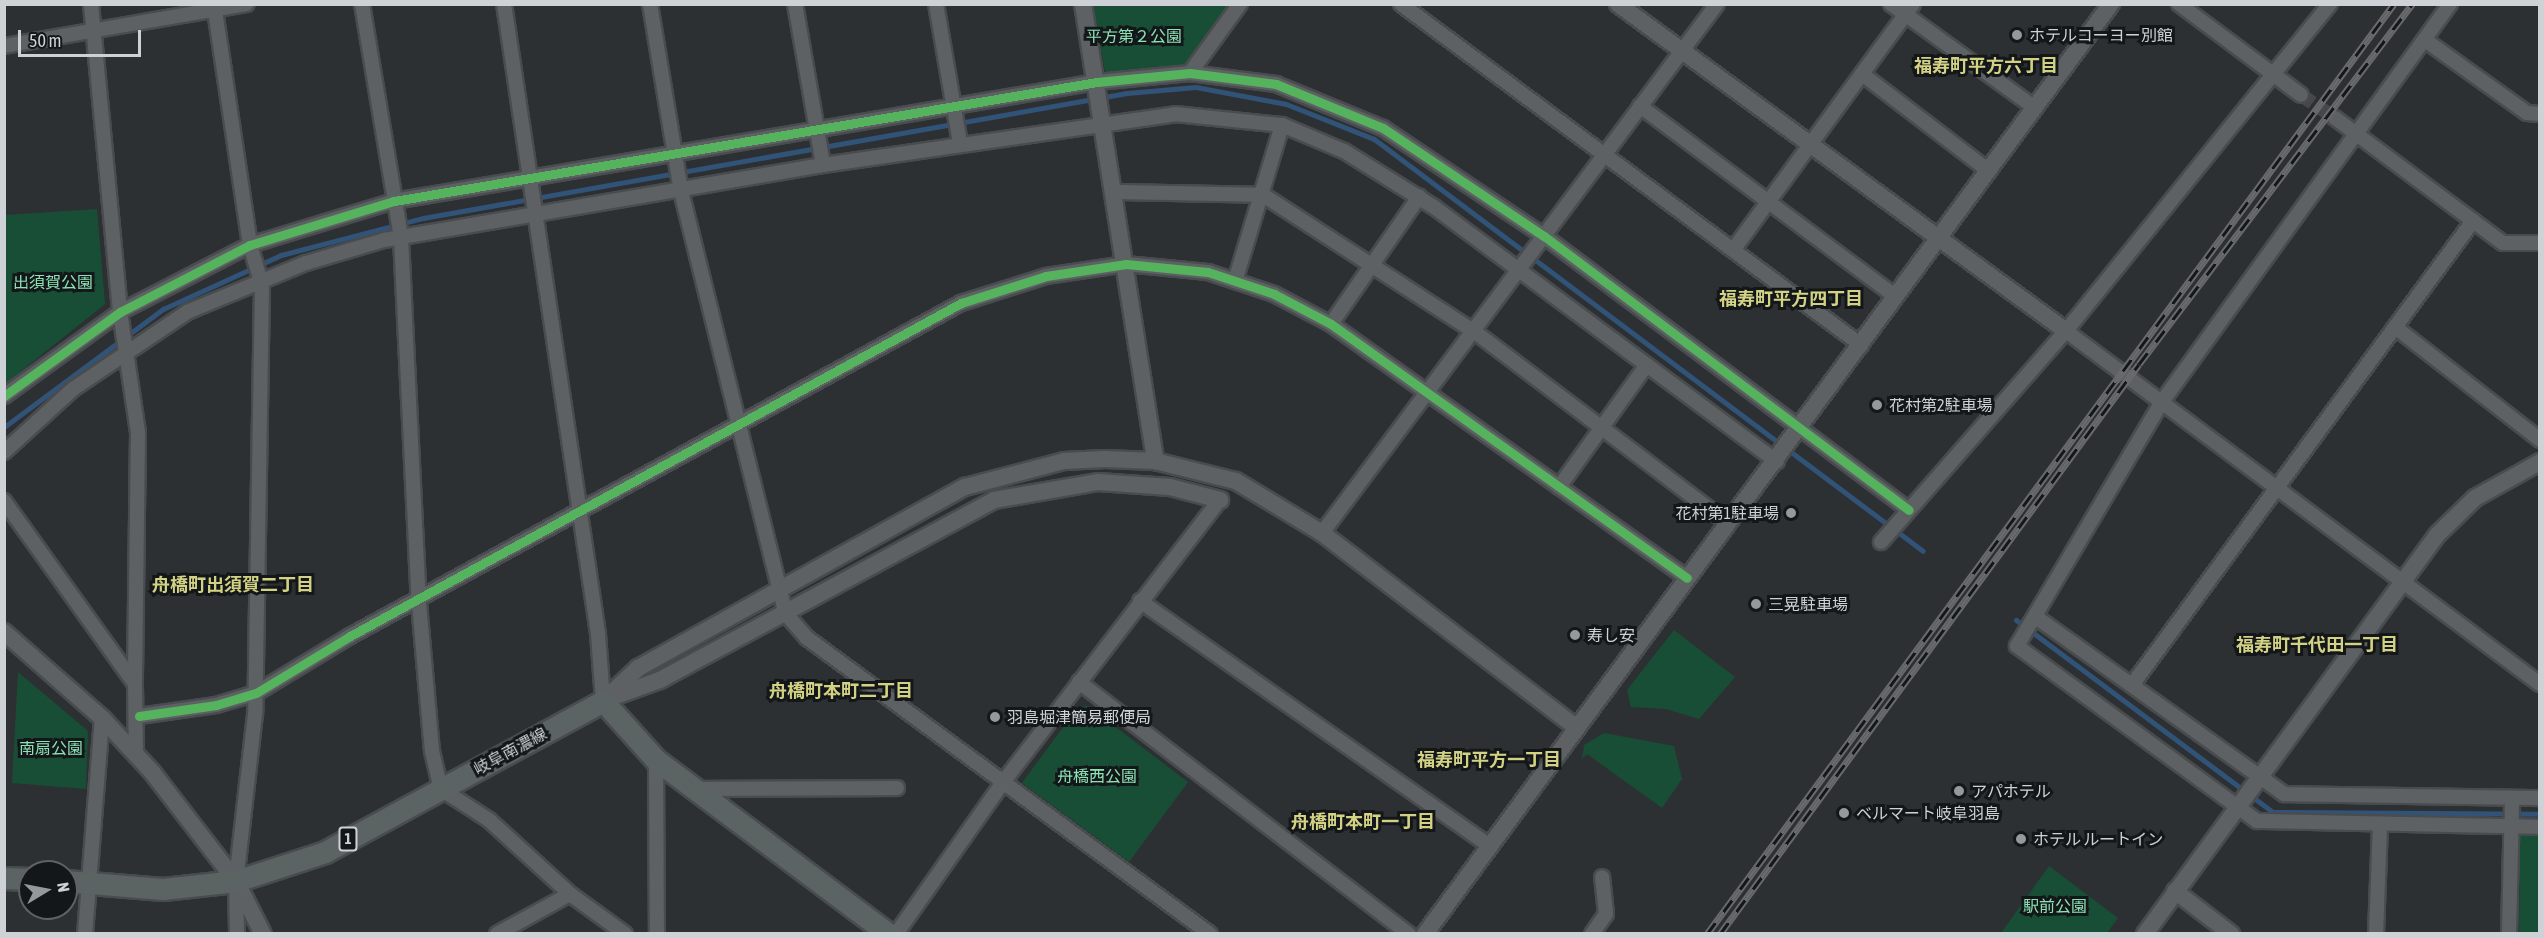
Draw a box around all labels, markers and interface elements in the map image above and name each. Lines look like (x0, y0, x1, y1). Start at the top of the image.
scale bar (21, 18, 144, 56)
place label: ホテルコーヨー別館 (2029, 25, 2173, 45)
park label: 平方第２公園 (1086, 26, 1182, 46)
marker: ホテルコーヨー別館 (2010, 28, 2024, 42)
text: 50 m (29, 30, 61, 51)
district label: 福寿町平方六丁目 (1914, 55, 2058, 77)
park label: 出須賀公園 (13, 272, 93, 292)
district label: 福寿町平方四丁目 (1719, 288, 1863, 310)
place label: 花村第2駐車場 (1889, 395, 1993, 415)
marker: 花村第2駐車場 (1870, 398, 1884, 412)
place label: 花村第1駐車場 (1675, 503, 1779, 523)
marker: 花村第1駐車場 (1784, 506, 1798, 520)
district label: 舟橋町出須賀二丁目 (152, 574, 314, 596)
place label: 三晃駐車場 (1768, 594, 1848, 614)
marker: 三晃駐車場 (1749, 597, 1763, 611)
place label: 寿し安 (1587, 625, 1635, 645)
marker: 寿し安 (1568, 628, 1582, 642)
district label: 福寿町千代田一丁目 (2236, 634, 2398, 656)
district label: 舟橋町本町二丁目 (769, 680, 913, 702)
place label: 羽島堀津簡易郵便局 (1007, 707, 1151, 727)
marker: 羽島堀津簡易郵便局 (988, 710, 1002, 724)
street label: 岐阜南濃線 (470, 724, 550, 778)
park label: 南扇公園 (19, 738, 83, 758)
district label: 福寿町平方一丁目 (1417, 749, 1561, 771)
park label: 舟橋西公園 (1057, 766, 1137, 786)
place label: アパホテル (1971, 781, 2051, 801)
marker: アパホテル (1952, 784, 1966, 798)
place label: ベルマート岐阜羽島 (1856, 803, 2000, 823)
marker: ベルマート岐阜羽島 (1837, 806, 1851, 820)
district label: 舟橋町本町一丁目 (1291, 811, 1435, 833)
road number: 1 (338, 827, 358, 851)
place label: ホテル ルートイン (2033, 829, 2163, 849)
marker: ホテル ルートイン (2014, 832, 2028, 846)
north arrow (18, 860, 78, 920)
text: N (54, 881, 73, 893)
park label: 駅前公園 (2023, 896, 2087, 916)

